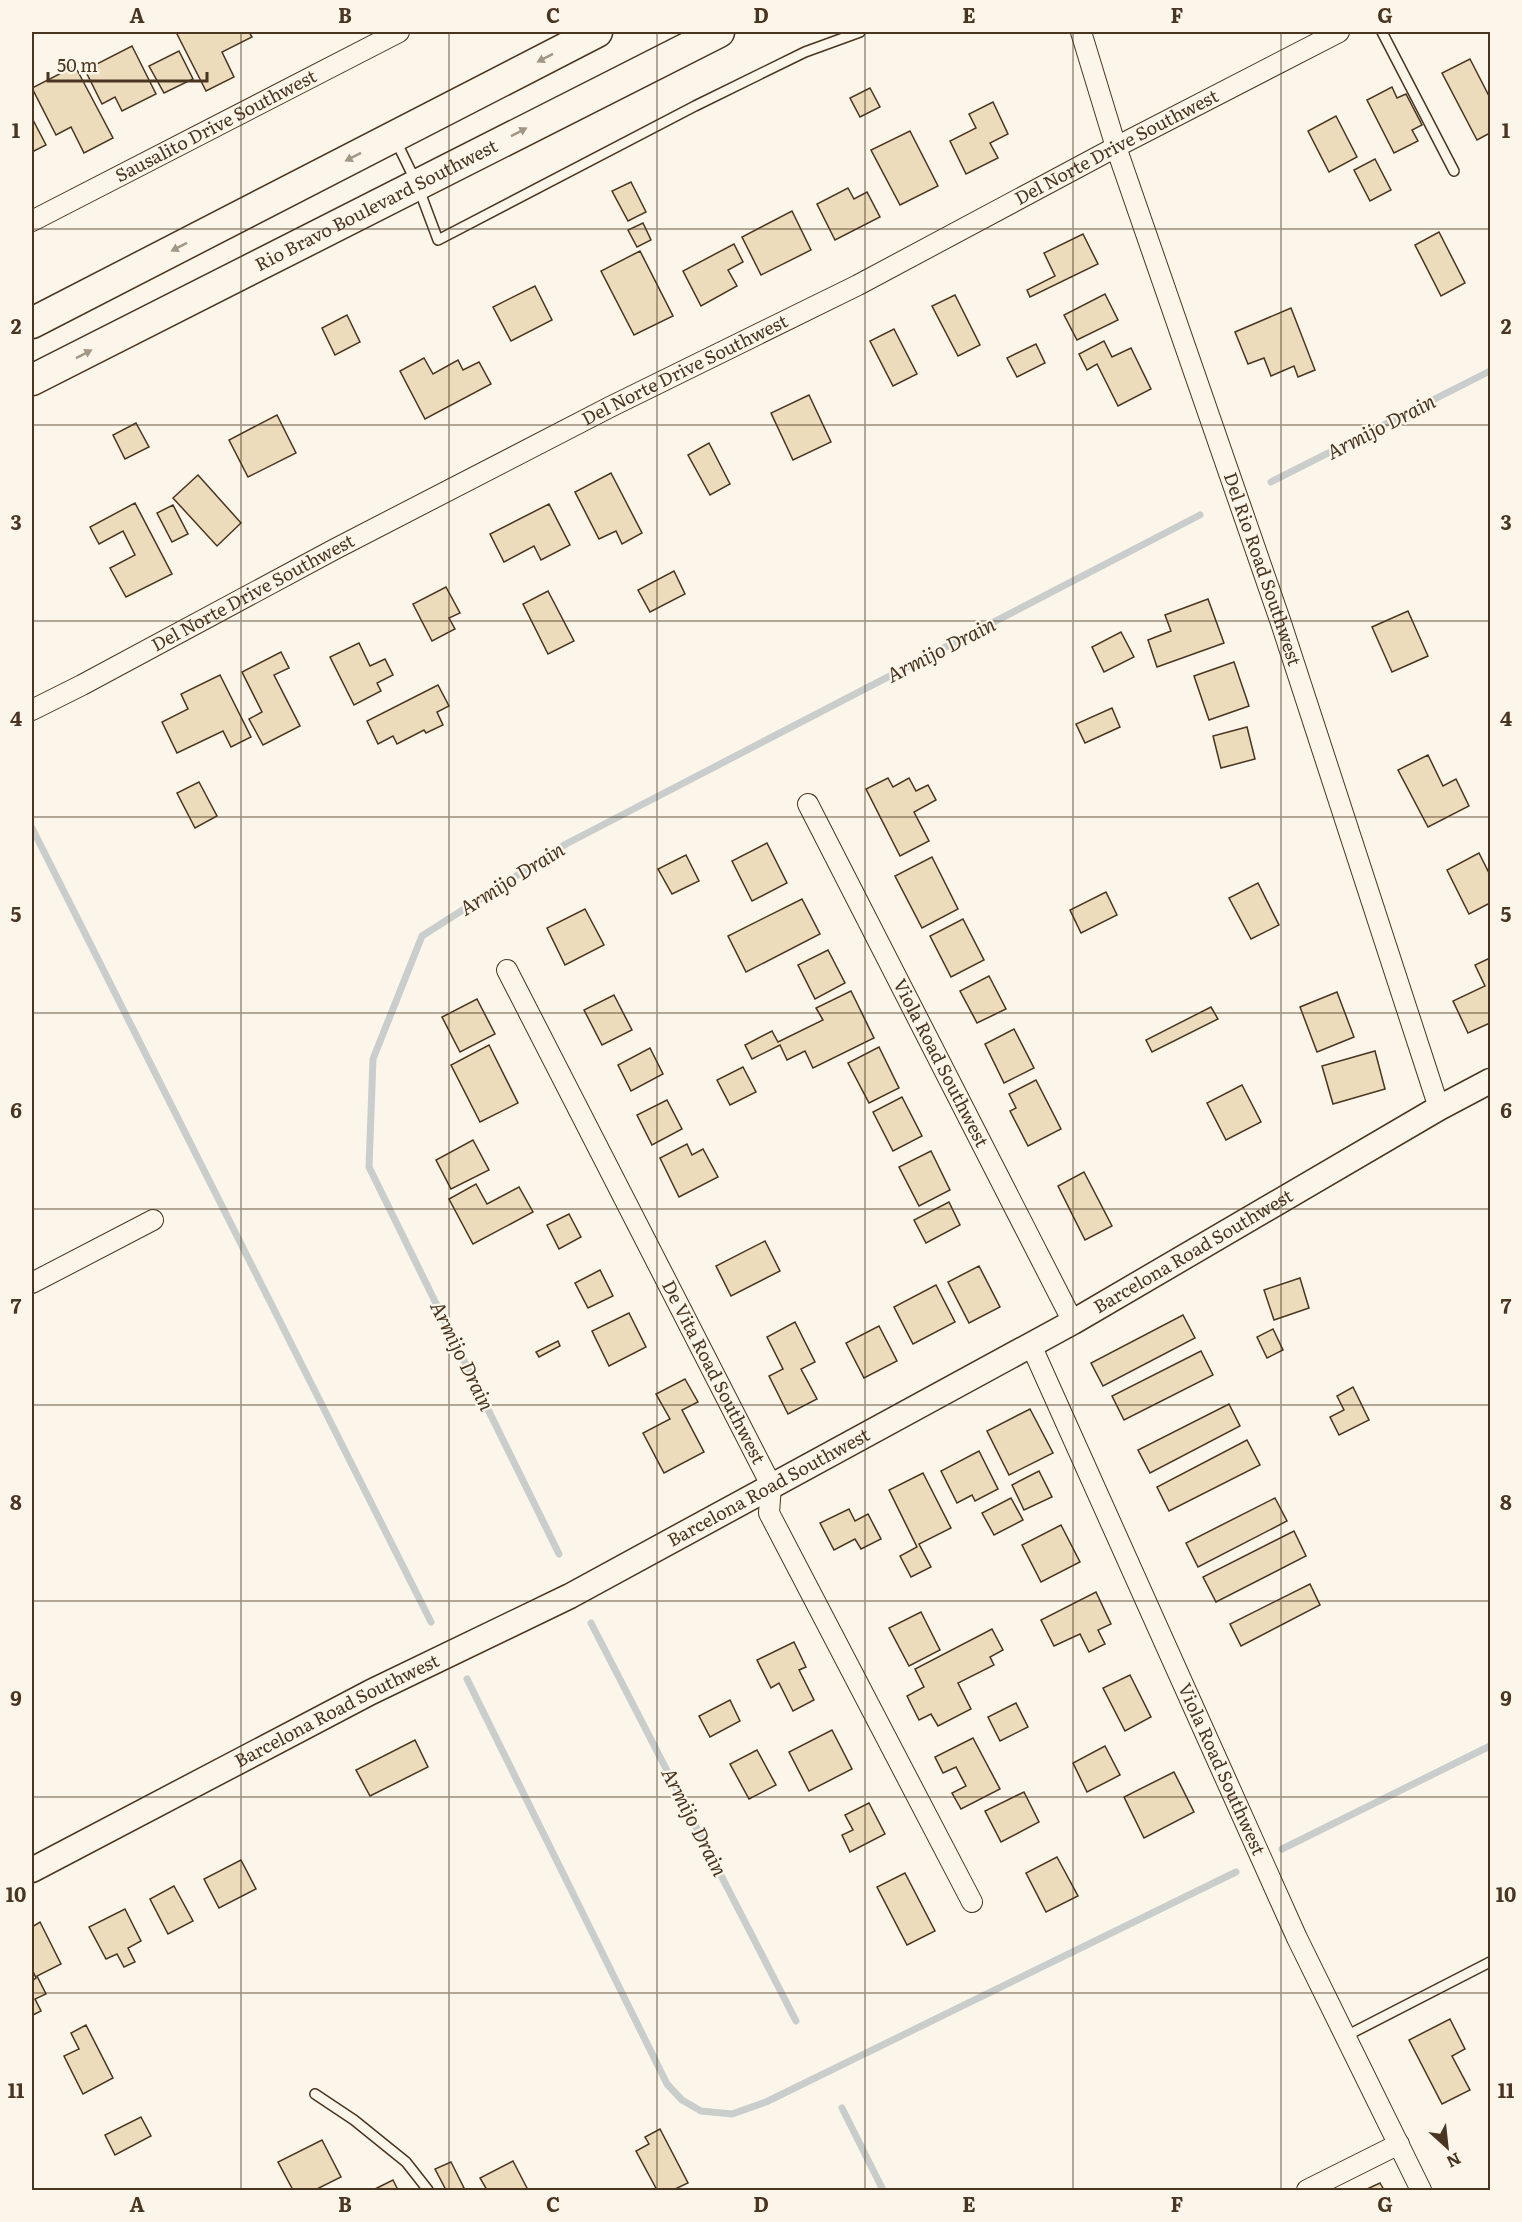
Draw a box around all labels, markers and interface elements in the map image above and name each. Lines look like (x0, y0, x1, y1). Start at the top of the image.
text: A (129, 0, 145, 29)
text: B (338, 0, 352, 29)
text: C (546, 0, 560, 29)
text: D (753, 0, 769, 29)
text: E (962, 0, 976, 29)
text: F (1171, 0, 1184, 29)
text: G (1377, 0, 1393, 29)
scale bar (48, 45, 207, 83)
text: 50 m (57, 51, 98, 78)
one-way arrow (536, 53, 553, 63)
street label: Sausalito Drive Southwest (110, 61, 321, 188)
street label: Del Norte Drive Southwest (1009, 81, 1223, 211)
text: 1 (12, 114, 20, 144)
text: 1 (1502, 114, 1510, 144)
one-way arrow (511, 127, 528, 137)
street label: Rio Bravo Boulevard Southwest (250, 131, 502, 277)
one-way arrow (344, 152, 361, 162)
one-way arrow (171, 242, 188, 251)
street label: Del Norte Drive Southwest (576, 306, 793, 431)
text: 2 (11, 310, 22, 340)
text: 2 (1501, 310, 1512, 340)
one-way arrow (75, 349, 92, 359)
water label: Armijo Drain (1320, 385, 1440, 466)
street label: Del Rio Road Southwest (1218, 468, 1309, 670)
text: 3 (10, 506, 22, 536)
text: 3 (1500, 506, 1512, 536)
street label: Del Norte Drive Southwest (146, 526, 359, 657)
water label: Armijo Drain (880, 608, 1000, 689)
text: 4 (10, 702, 22, 732)
text: 4 (1500, 702, 1512, 732)
water label: Armijo Drain (453, 833, 569, 922)
text: 5 (11, 898, 22, 928)
text: 5 (1501, 898, 1512, 928)
street label: Viola Road Southwest (887, 973, 997, 1152)
text: 6 (10, 1094, 22, 1124)
text: 6 (1500, 1094, 1512, 1124)
street label: Barcelona Road Southwest (1088, 1181, 1298, 1319)
street label: De Vita Road Southwest (656, 1275, 773, 1469)
text: 7 (11, 1290, 22, 1320)
text: 7 (1501, 1290, 1512, 1320)
water label: Armijo Drain (424, 1295, 503, 1415)
street label: Barcelona Road Southwest (662, 1420, 875, 1553)
text: 8 (10, 1486, 22, 1516)
text: 8 (1500, 1486, 1512, 1516)
street label: Barcelona Road Southwest (229, 1646, 444, 1773)
street label: Viola Road Southwest (1172, 1678, 1273, 1860)
text: 9 (10, 1682, 22, 1712)
text: 9 (1500, 1682, 1512, 1712)
water label: Armijo Drain (655, 1761, 736, 1881)
text: 10 (6, 1878, 26, 1908)
text: 10 (1496, 1878, 1516, 1908)
text: 11 (8, 2074, 24, 2104)
text: 11 (1498, 2074, 1514, 2104)
north arrow (1417, 2117, 1477, 2177)
text: N (1443, 2148, 1466, 2175)
text: A (129, 2188, 145, 2218)
text: B (338, 2188, 352, 2218)
text: C (546, 2188, 560, 2218)
text: D (753, 2188, 769, 2218)
text: E (962, 2188, 976, 2218)
text: F (1171, 2188, 1184, 2218)
text: G (1377, 2188, 1393, 2218)

